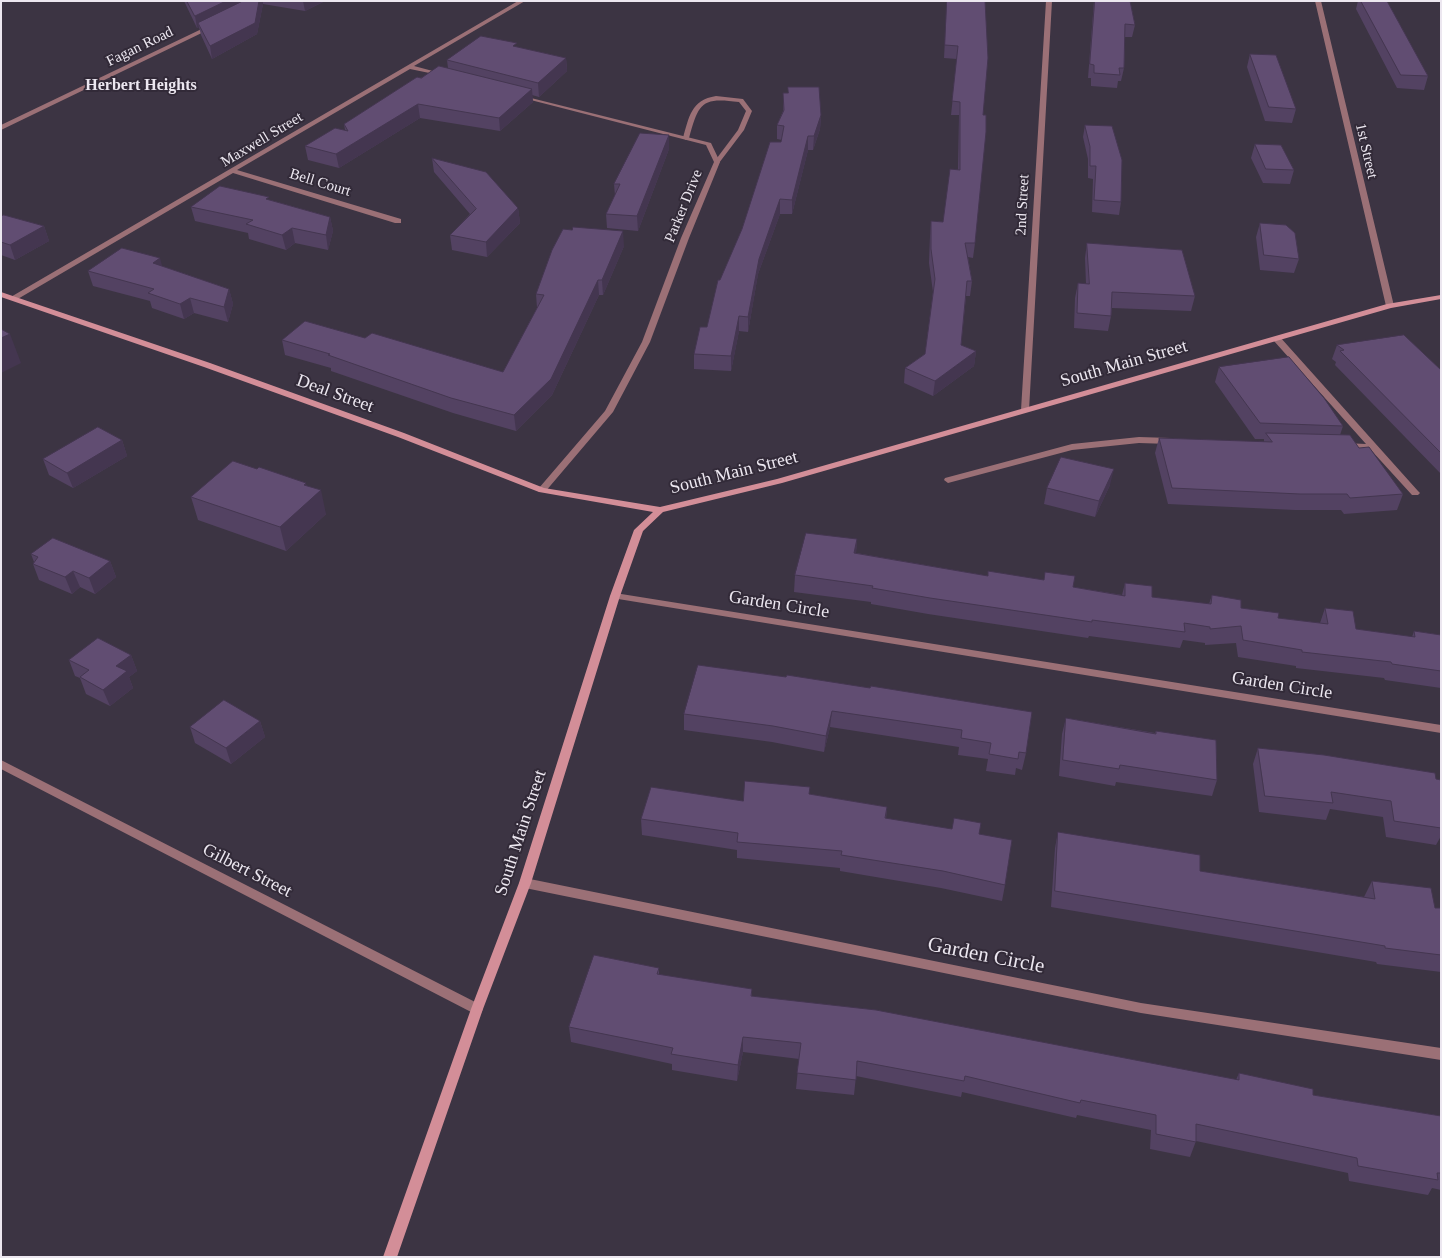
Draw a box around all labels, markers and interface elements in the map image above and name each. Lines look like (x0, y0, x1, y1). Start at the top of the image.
street label: Fagan Road (104, 23, 176, 71)
district label: Herbert Heights (85, 76, 197, 96)
street label: Maxwell Street (218, 109, 306, 171)
street label: 1st Street (1351, 122, 1381, 180)
street label: Bell Court (287, 165, 353, 201)
street label: Parker Drive (661, 167, 707, 245)
street label: 2nd Street (1012, 174, 1034, 236)
street label: South Main Street (1058, 336, 1190, 392)
street label: Deal Street (294, 370, 376, 418)
street label: South Main Street (668, 447, 800, 499)
street label: Garden Circle (727, 586, 831, 624)
street label: Garden Circle (1230, 667, 1334, 705)
street label: South Main Street (490, 767, 552, 899)
street label: Gilbert Street (199, 839, 295, 903)
street label: Garden Circle (926, 932, 1046, 980)

